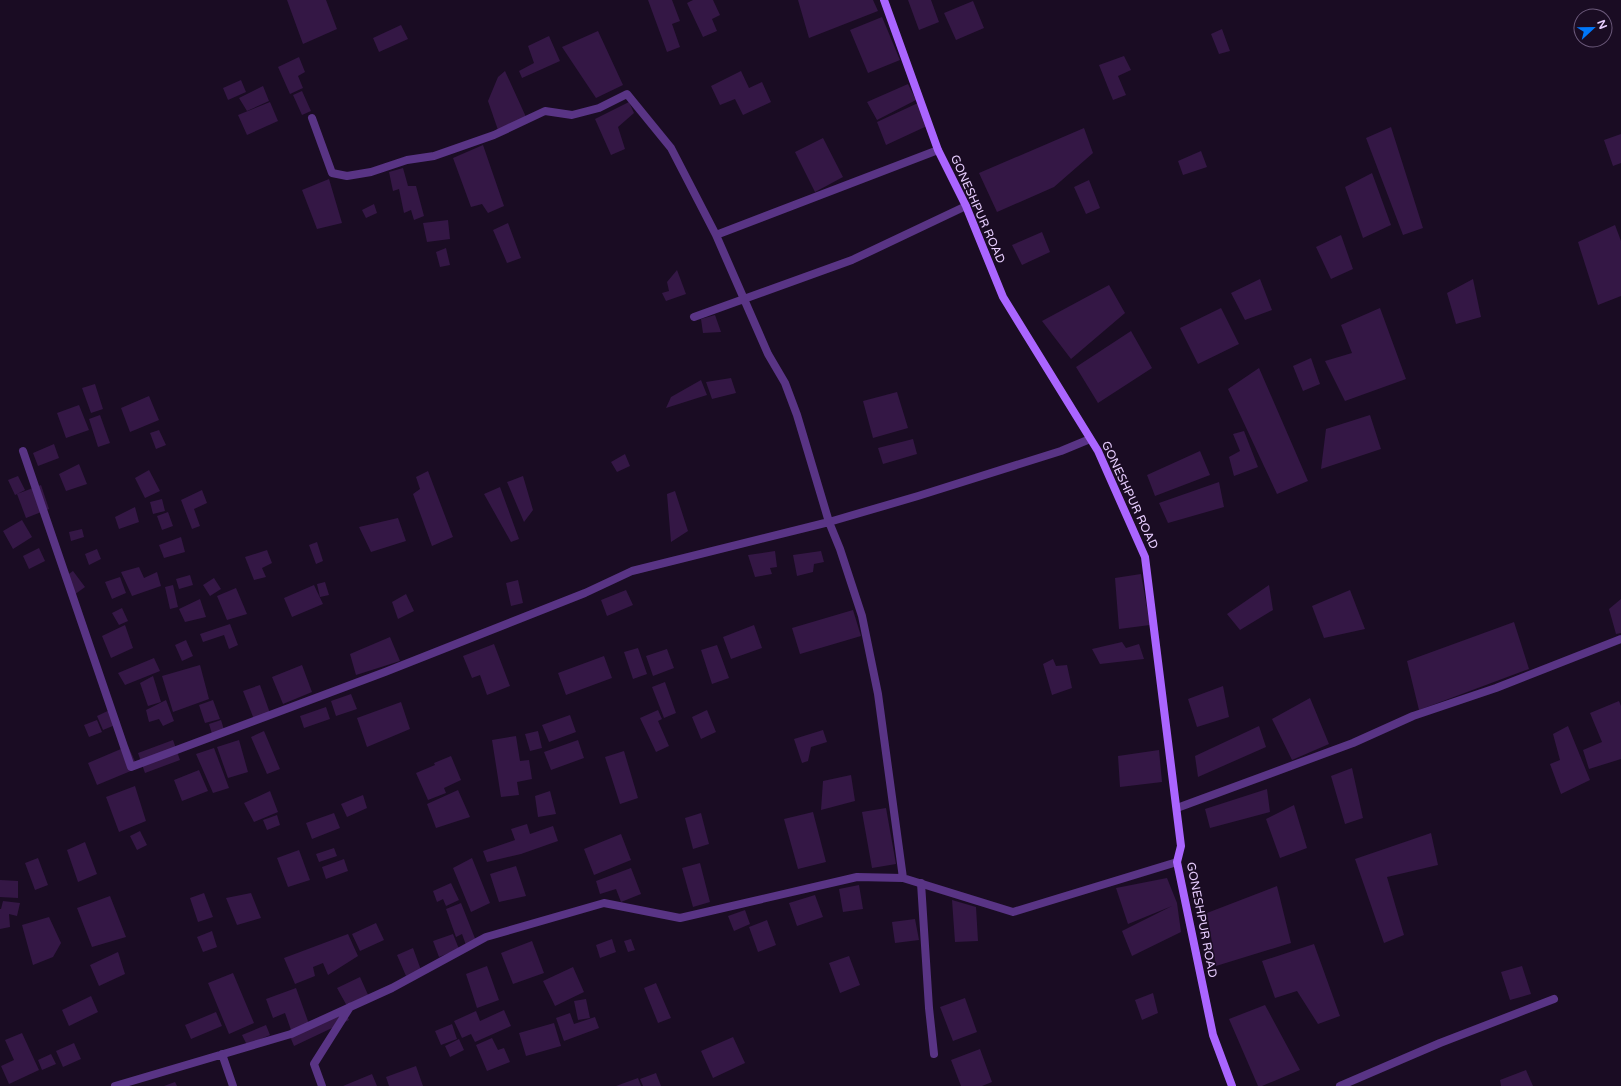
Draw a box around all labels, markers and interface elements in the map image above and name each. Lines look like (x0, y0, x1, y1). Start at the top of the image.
north arrow (1573, 8, 1613, 48)
text: N (1594, 18, 1609, 31)
street label: GONESHPUR ROAD (948, 152, 1008, 266)
street label: GONESHPUR ROAD (1099, 439, 1161, 551)
street label: GONESHPUR ROAD (1184, 861, 1220, 979)

